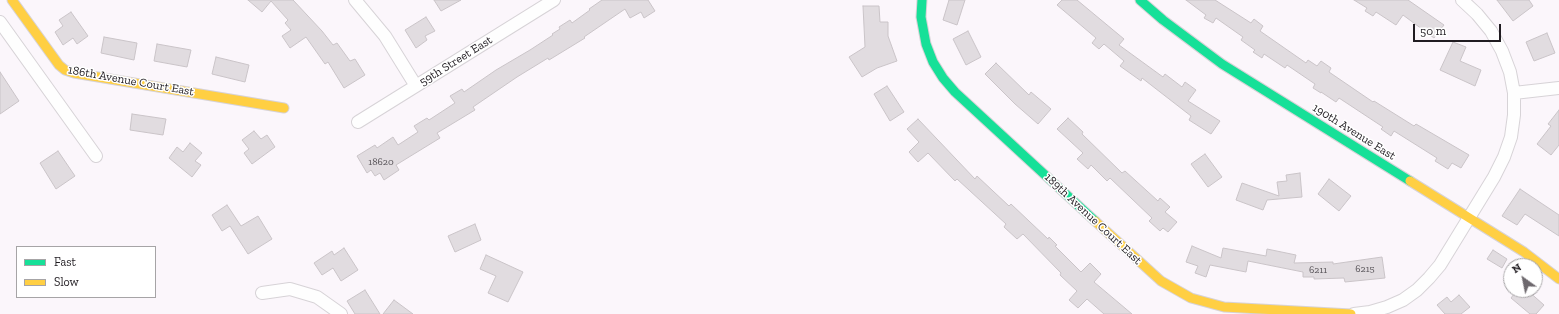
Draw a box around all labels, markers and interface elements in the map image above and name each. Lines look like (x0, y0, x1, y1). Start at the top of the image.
scale bar (1415, 16, 1503, 42)
text: 50 m (1420, 24, 1446, 38)
street label: 59th Street East (417, 33, 495, 89)
street label: 186th Avenue Court East (67, 63, 195, 99)
street label: 190th Avenue East (1310, 101, 1398, 163)
house number: 18620 (368, 156, 394, 168)
street label: 189th Avenue Court East (1041, 170, 1145, 268)
legend (16, 246, 156, 298)
text: Fast (54, 255, 76, 269)
north arrow (1503, 258, 1543, 298)
text: N (1510, 261, 1524, 276)
house number: 6215 (1355, 263, 1375, 275)
house number: 6211 (1309, 264, 1327, 276)
text: Slow (54, 275, 79, 289)

